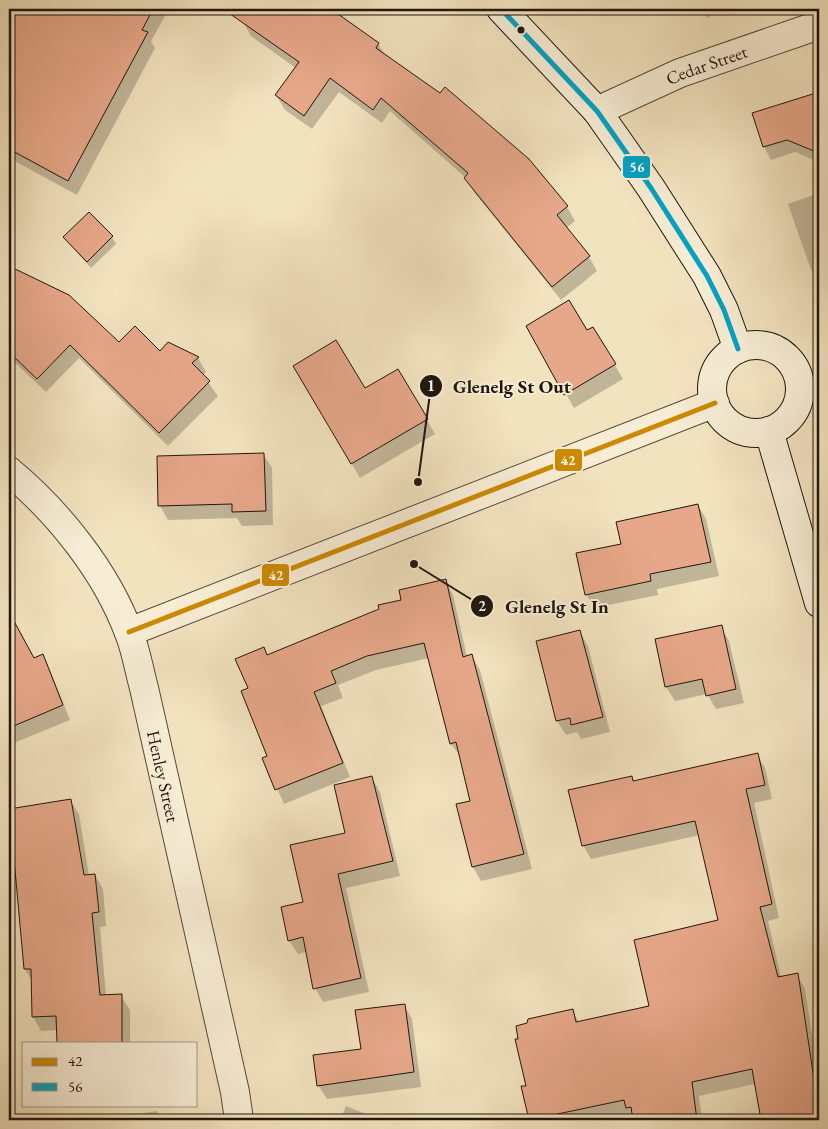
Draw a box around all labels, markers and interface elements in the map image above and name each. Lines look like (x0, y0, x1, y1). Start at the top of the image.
unlabelled marker (516, 25, 526, 35)
street label: Cedar Street (662, 39, 751, 90)
line badge: 56 (622, 155, 651, 179)
text: 56 (630, 158, 645, 176)
callout: Glenelg St Out (418, 369, 581, 403)
text: Glenelg St Out (453, 374, 571, 399)
text: 1 (427, 376, 435, 395)
line badge: 42 (554, 448, 583, 472)
text: 42 (561, 451, 576, 469)
line badge: 42 (261, 563, 290, 587)
text: 42 (269, 566, 284, 584)
callout: Glenelg St In (470, 589, 618, 623)
text: Glenelg St In (505, 594, 609, 619)
text: 2 (478, 596, 486, 615)
street label: Henley Street (142, 728, 185, 825)
legend (22, 1042, 198, 1106)
text: 42 (68, 1051, 83, 1070)
text: 56 (68, 1077, 82, 1096)

